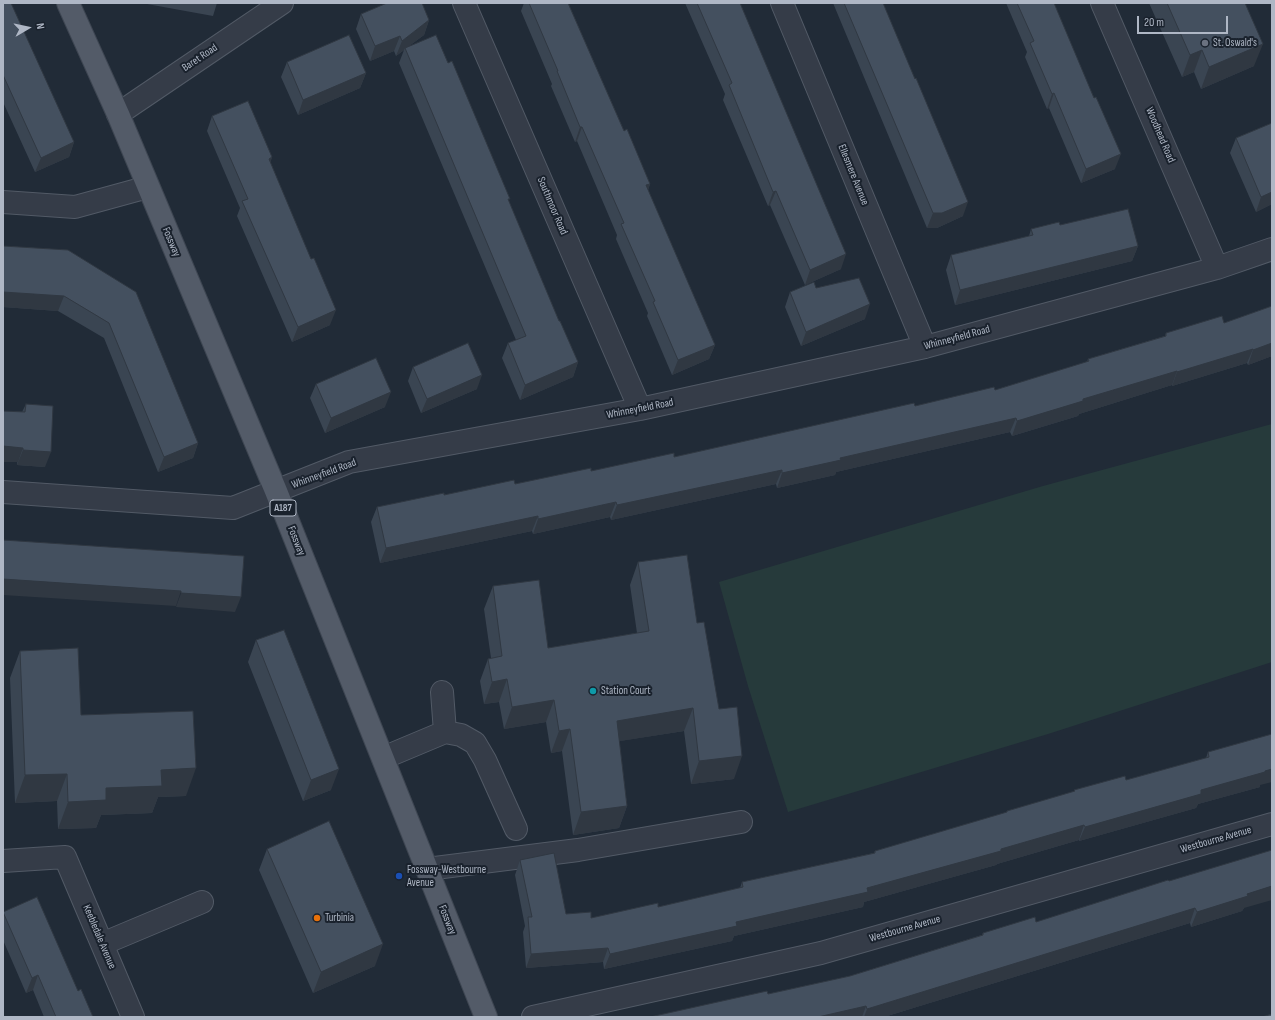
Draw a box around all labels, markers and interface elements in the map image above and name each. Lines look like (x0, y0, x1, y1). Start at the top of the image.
north arrow (8, 8, 48, 48)
scale bar (1139, 8, 1230, 34)
text: 20 m (1144, 15, 1164, 30)
text: N (33, 22, 47, 30)
place label: St. Oswald's (1213, 36, 1257, 50)
marker: St. Oswald's (1200, 38, 1210, 48)
street label: Baret Road (180, 41, 220, 75)
street label: Woodhead Road (1142, 105, 1178, 165)
street label: Ellesmere Avenue (835, 143, 871, 207)
street label: Southmoor Road (534, 175, 570, 237)
street label: Fossway (159, 225, 183, 259)
street label: Whinneyfield Road (922, 323, 992, 353)
street label: Whinneyfield Road (605, 396, 675, 422)
street label: Whinneyfield Road (290, 456, 358, 492)
road number: A187 (270, 500, 296, 516)
street label: Fossway (284, 524, 308, 558)
place label: Station Court (601, 684, 651, 698)
marker: Station Court (588, 686, 598, 696)
street label: Westbourne Avenue (1179, 824, 1253, 856)
place label: Fossway-Westbourne Avenue (407, 863, 486, 889)
marker: Fossway-Westbourne Avenue (394, 871, 404, 881)
street label: Keebledale Avenue (80, 903, 118, 971)
street label: Fossway (435, 903, 459, 937)
place label: Turbinia (325, 911, 354, 925)
marker: Turbinia (312, 913, 322, 923)
street label: Westbourne Avenue (868, 913, 942, 945)

